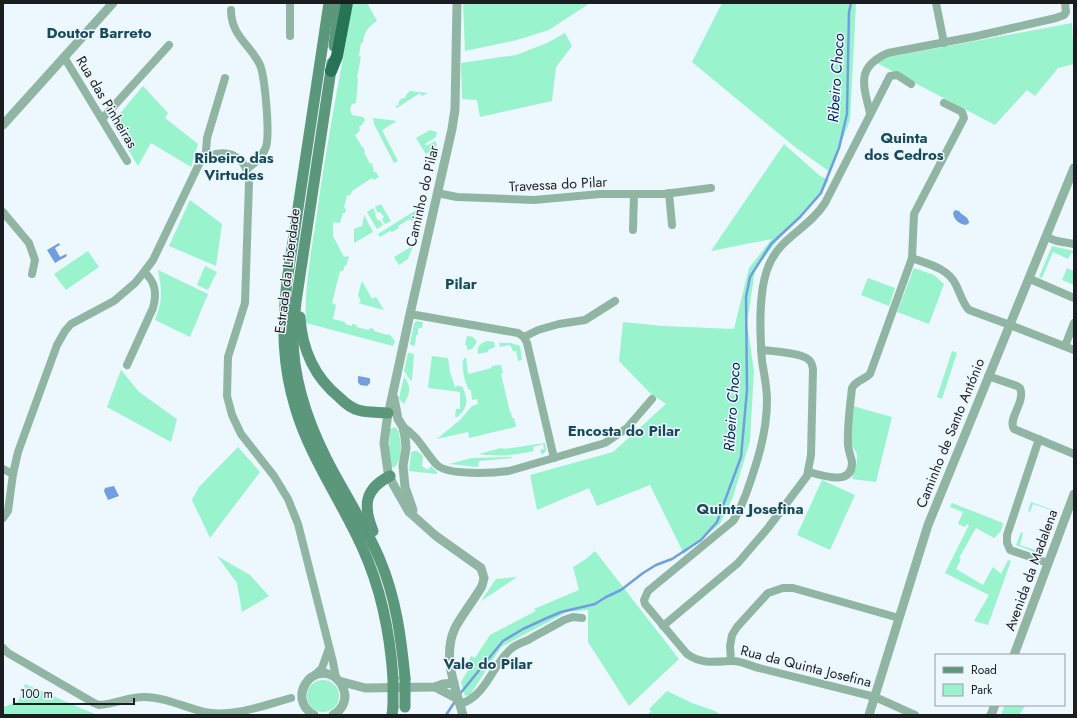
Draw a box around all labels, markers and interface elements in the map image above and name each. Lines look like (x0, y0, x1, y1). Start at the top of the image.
district label: Doutor Barreto (46, 22, 152, 44)
water label: Ribeiro Choco (822, 33, 850, 123)
street label: Rua das Pinheiras (71, 52, 143, 152)
district label: Quinta dos Cedros (864, 127, 944, 166)
street label: Caminho do Pilar (401, 143, 443, 249)
district label: Ribeiro das Virtudes (194, 147, 274, 186)
street label: Travessa do Pilar (508, 171, 608, 197)
street label: Estrada da Liberdade (269, 207, 305, 335)
district label: Pilar (445, 273, 478, 295)
street label: Caminho de Santo António (911, 355, 989, 511)
water label: Ribeiro Choco (718, 362, 746, 452)
district label: Encosta do Pilar (568, 420, 681, 442)
district label: Quinta Josefina (697, 498, 803, 520)
street label: Avenida da Madalena (1000, 507, 1062, 633)
street label: Rua da Quinta Josefina (738, 640, 874, 692)
district label: Vale do Pilar (442, 653, 533, 675)
legend (935, 654, 1065, 706)
text: Road (971, 661, 997, 679)
scale bar (14, 680, 134, 706)
text: Park (971, 681, 993, 699)
text: 100 m (20, 685, 53, 703)

